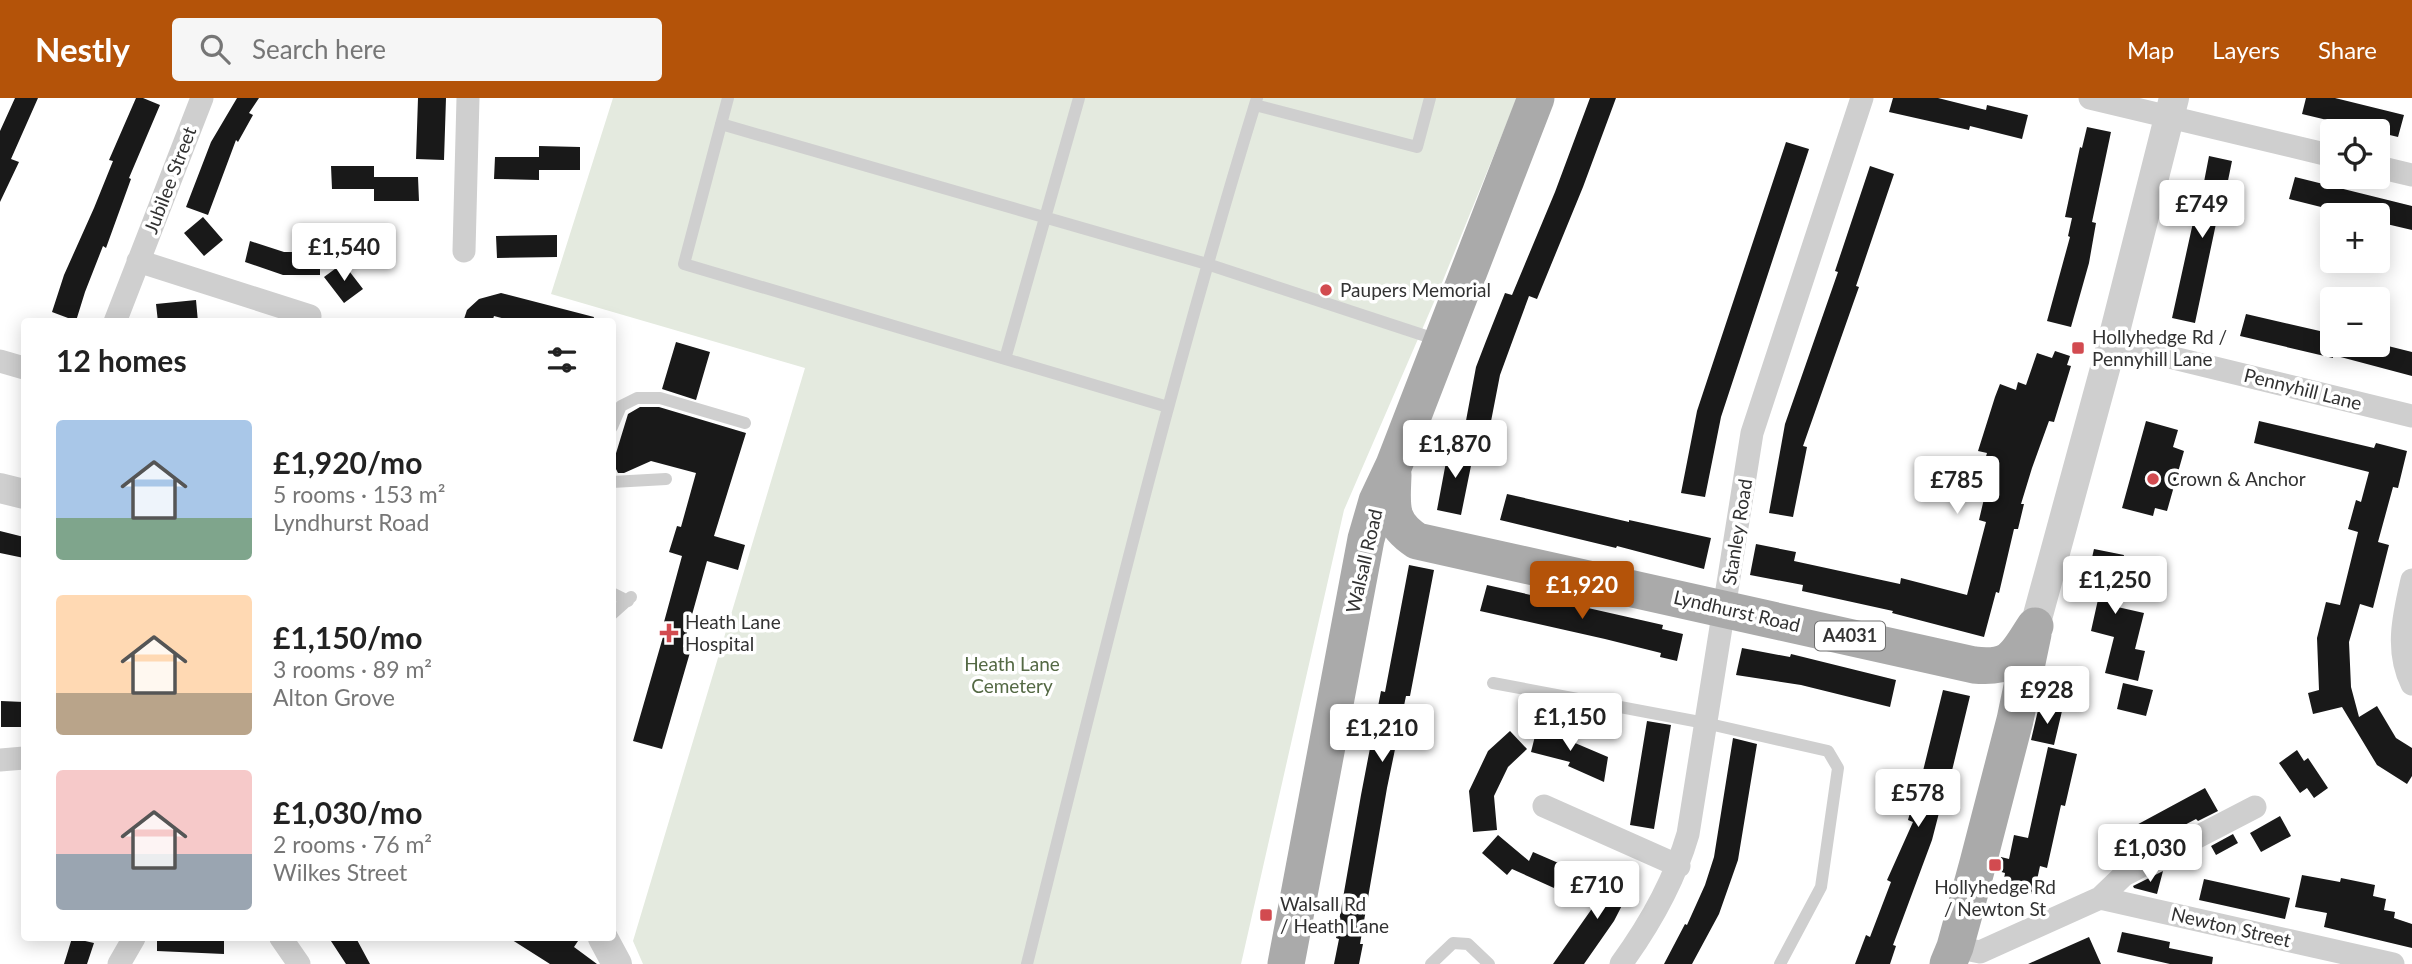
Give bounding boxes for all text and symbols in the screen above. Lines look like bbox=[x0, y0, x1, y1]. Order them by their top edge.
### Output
search box bbox=[172, 18, 662, 81]
text: Nestly bbox=[35, 29, 130, 69]
icon: search bbox=[196, 30, 234, 68]
text: Search here bbox=[252, 33, 386, 65]
text: Map bbox=[2127, 35, 2174, 64]
text: Layers bbox=[2212, 35, 2280, 64]
text: Share bbox=[2318, 35, 2377, 64]
map controls bbox=[2320, 119, 2390, 357]
button: locate bbox=[2320, 119, 2390, 189]
street label: Jubilee Street bbox=[139, 123, 201, 237]
pin: £749 bbox=[2161, 180, 2243, 240]
text: £749 bbox=[2175, 189, 2229, 217]
button: + bbox=[2320, 203, 2390, 273]
pin: £1,540 bbox=[287, 223, 401, 283]
text: £1,540 bbox=[308, 232, 380, 260]
place label: Paupers Memorial bbox=[1340, 278, 1491, 301]
marker: Paupers Memorial bbox=[1318, 282, 1334, 298]
button: − bbox=[2320, 287, 2390, 357]
place label: Hollyhedge Rd / Pennyhill Lane bbox=[2092, 325, 2227, 370]
marker: Hollyhedge Rd / Pennyhill Lane bbox=[2070, 340, 2086, 356]
icon: filters bbox=[543, 341, 581, 379]
text: 12 homes bbox=[56, 342, 187, 378]
street label: Pennyhill Lane bbox=[2242, 363, 2364, 414]
pin: £1,870 bbox=[1398, 420, 1512, 480]
text: £1,870 bbox=[1419, 429, 1491, 457]
text: £1,920/mo bbox=[273, 444, 422, 480]
icon: home bbox=[112, 448, 196, 532]
pin: £785 bbox=[1916, 456, 1998, 516]
text: £785 bbox=[1930, 465, 1984, 493]
place label: Crown & Anchor bbox=[2167, 467, 2306, 490]
marker: Crown & Anchor bbox=[2145, 471, 2161, 487]
street label: Stanley Road bbox=[1717, 477, 1756, 587]
text: 5 rooms · 153 m² bbox=[273, 480, 445, 508]
street label: Walsall Road bbox=[1340, 507, 1387, 615]
text: Lyndhurst Road bbox=[273, 508, 429, 536]
pin: £1,250 bbox=[2058, 556, 2172, 616]
pin: £1,920 bbox=[1525, 561, 1639, 621]
text: £1,250 bbox=[2079, 565, 2151, 593]
text: £1,920 bbox=[1546, 570, 1618, 598]
street label: Lyndhurst Road bbox=[1672, 585, 1803, 636]
place label: Heath Lane Hospital bbox=[685, 610, 781, 655]
text: £1,150/mo bbox=[273, 619, 422, 655]
road number: A4031 bbox=[1815, 622, 1885, 650]
icon: home bbox=[112, 623, 196, 707]
marker: Heath Lane Hospital bbox=[659, 623, 679, 643]
park label: Heath Lane Cemetery bbox=[964, 652, 1060, 697]
text: 3 rooms · 89 m² bbox=[273, 655, 432, 683]
pin: £928 bbox=[2006, 666, 2088, 726]
text: £928 bbox=[2020, 675, 2074, 703]
text: Alton Grove bbox=[273, 683, 395, 711]
pin: £1,150 bbox=[1513, 694, 1627, 753]
text: £1,150 bbox=[1534, 702, 1606, 730]
pin: £1,210 bbox=[1325, 704, 1439, 764]
text: £1,210 bbox=[1346, 713, 1418, 741]
pin: £578 bbox=[1877, 770, 1959, 829]
text: £578 bbox=[1891, 778, 1945, 806]
text: £1,030/mo bbox=[273, 794, 422, 830]
icon: home bbox=[112, 798, 196, 882]
pin: £1,030 bbox=[2093, 824, 2207, 884]
text: 2 rooms · 76 m² bbox=[273, 830, 432, 858]
text: £1,030 bbox=[2114, 833, 2186, 861]
marker: Hollyhedge Rd / Newton St bbox=[1987, 857, 2003, 873]
text: Wilkes Street bbox=[273, 858, 407, 886]
pin: £710 bbox=[1556, 862, 1638, 921]
text: £710 bbox=[1570, 870, 1624, 898]
place label: Hollyhedge Rd / Newton St bbox=[1934, 875, 2056, 920]
place label: Walsall Rd / Heath Lane bbox=[1280, 892, 1389, 937]
street label: Newton Street bbox=[2169, 902, 2293, 951]
marker: Walsall Rd / Heath Lane bbox=[1258, 907, 1274, 923]

